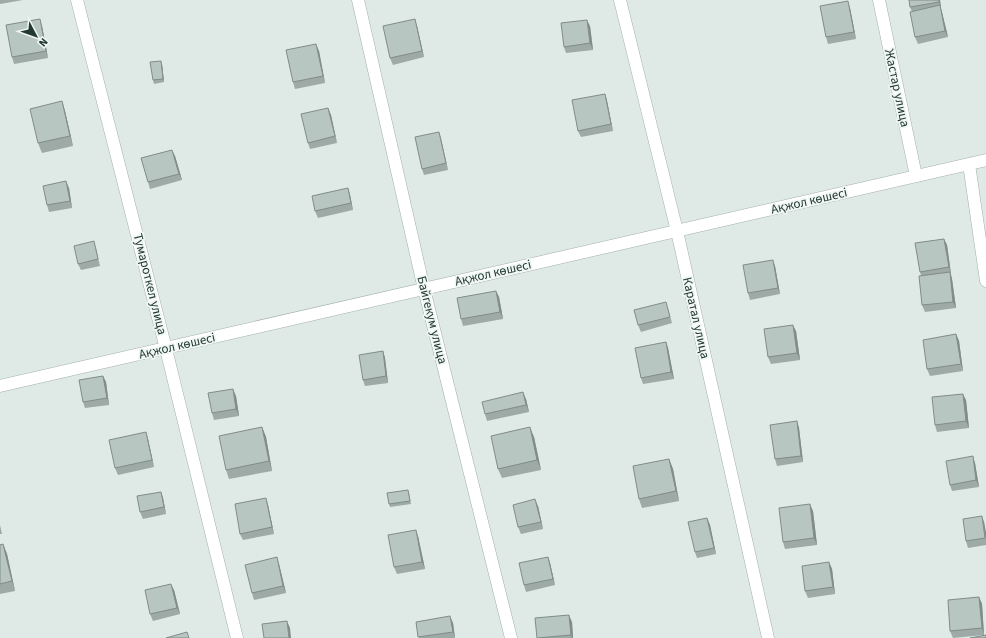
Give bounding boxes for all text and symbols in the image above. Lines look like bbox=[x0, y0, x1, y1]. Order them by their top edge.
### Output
north arrow bbox=[16, 16, 56, 56]
text: N bbox=[35, 35, 51, 50]
street label: Жастар улица bbox=[880, 47, 914, 129]
street label: Ақжол көшесі bbox=[769, 183, 849, 219]
street label: Тумароткел улица bbox=[129, 232, 171, 336]
street label: Ақжол көшесі bbox=[453, 255, 533, 291]
street label: Байгекум улица bbox=[412, 274, 452, 366]
street label: Каратал улица bbox=[678, 275, 714, 361]
street label: Ақжол көшесі bbox=[137, 328, 217, 364]

